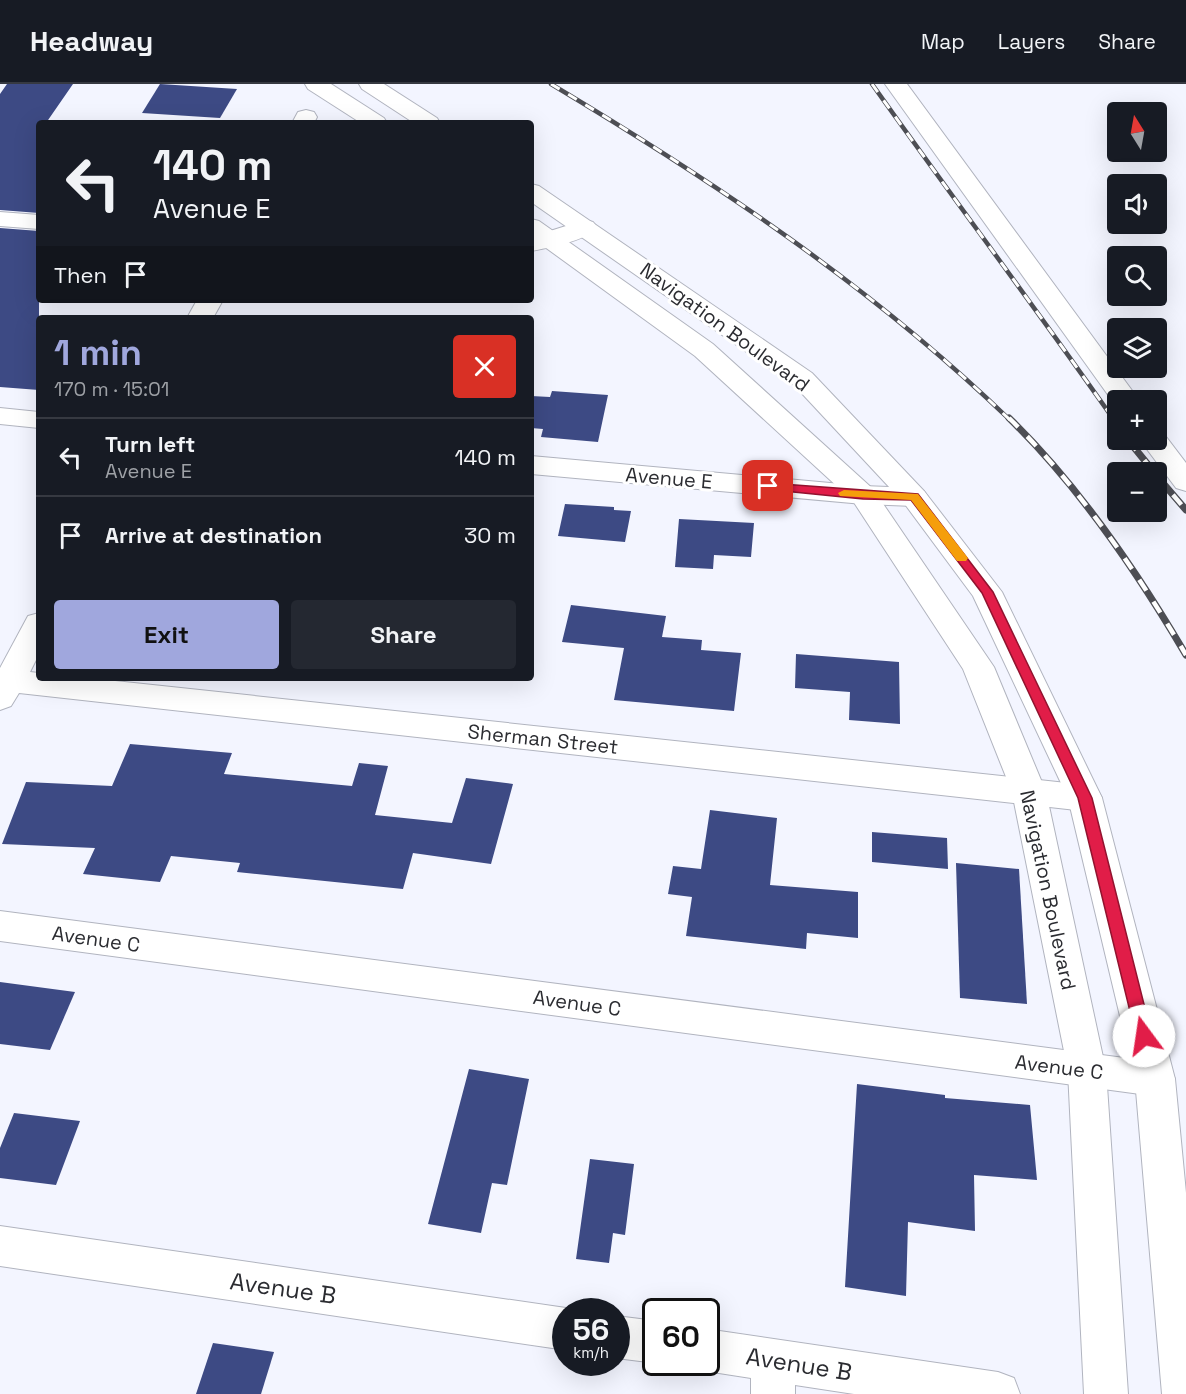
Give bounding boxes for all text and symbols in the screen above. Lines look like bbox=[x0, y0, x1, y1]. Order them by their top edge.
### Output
text: Headway bbox=[30, 23, 153, 59]
text: Map bbox=[921, 28, 965, 55]
text: Layers bbox=[998, 28, 1065, 55]
text: Share bbox=[1098, 28, 1156, 55]
north arrow bbox=[1107, 102, 1167, 162]
map controls bbox=[1107, 102, 1167, 522]
text: 140 m bbox=[153, 139, 272, 192]
icon: left bbox=[54, 144, 132, 222]
button: sound bbox=[1107, 174, 1167, 234]
text: Avenue E bbox=[153, 191, 271, 226]
button: search bbox=[1107, 246, 1167, 306]
street label: Navigation Boulevard bbox=[635, 257, 815, 397]
icon: arrive bbox=[119, 258, 152, 291]
text: Then bbox=[54, 261, 107, 289]
button: layers bbox=[1107, 318, 1167, 378]
text: 1 min bbox=[54, 330, 142, 376]
button: close bbox=[453, 335, 516, 398]
text: 170 m · 15:01 bbox=[54, 376, 169, 402]
button: + bbox=[1107, 390, 1167, 450]
text: Turn left bbox=[105, 430, 195, 458]
icon: left bbox=[54, 441, 87, 474]
text: 140 m bbox=[454, 443, 516, 471]
text: Avenue E bbox=[105, 458, 192, 484]
pin bbox=[742, 460, 793, 511]
street label: Avenue E bbox=[625, 461, 713, 495]
button: − bbox=[1107, 462, 1167, 522]
icon: arrive bbox=[751, 469, 784, 502]
icon: arrive bbox=[54, 519, 87, 552]
text: Arrive at destination bbox=[105, 521, 322, 549]
text: 30 m bbox=[464, 521, 516, 549]
button: Exit bbox=[54, 600, 279, 669]
button: Share bbox=[291, 600, 516, 669]
street label: Sherman Street bbox=[466, 718, 620, 760]
street label: Navigation Boulevard bbox=[1014, 788, 1082, 992]
street label: Avenue C bbox=[50, 920, 142, 958]
street label: Avenue C bbox=[531, 984, 623, 1022]
position arrow bbox=[1112, 1004, 1176, 1068]
street label: Avenue C bbox=[1013, 1049, 1105, 1085]
street label: Avenue B bbox=[228, 1265, 338, 1311]
speed limit sign: 60 bbox=[642, 1298, 720, 1376]
text: 56 bbox=[573, 1310, 609, 1349]
street label: Avenue B bbox=[744, 1340, 854, 1388]
text: km/h bbox=[573, 1343, 609, 1362]

